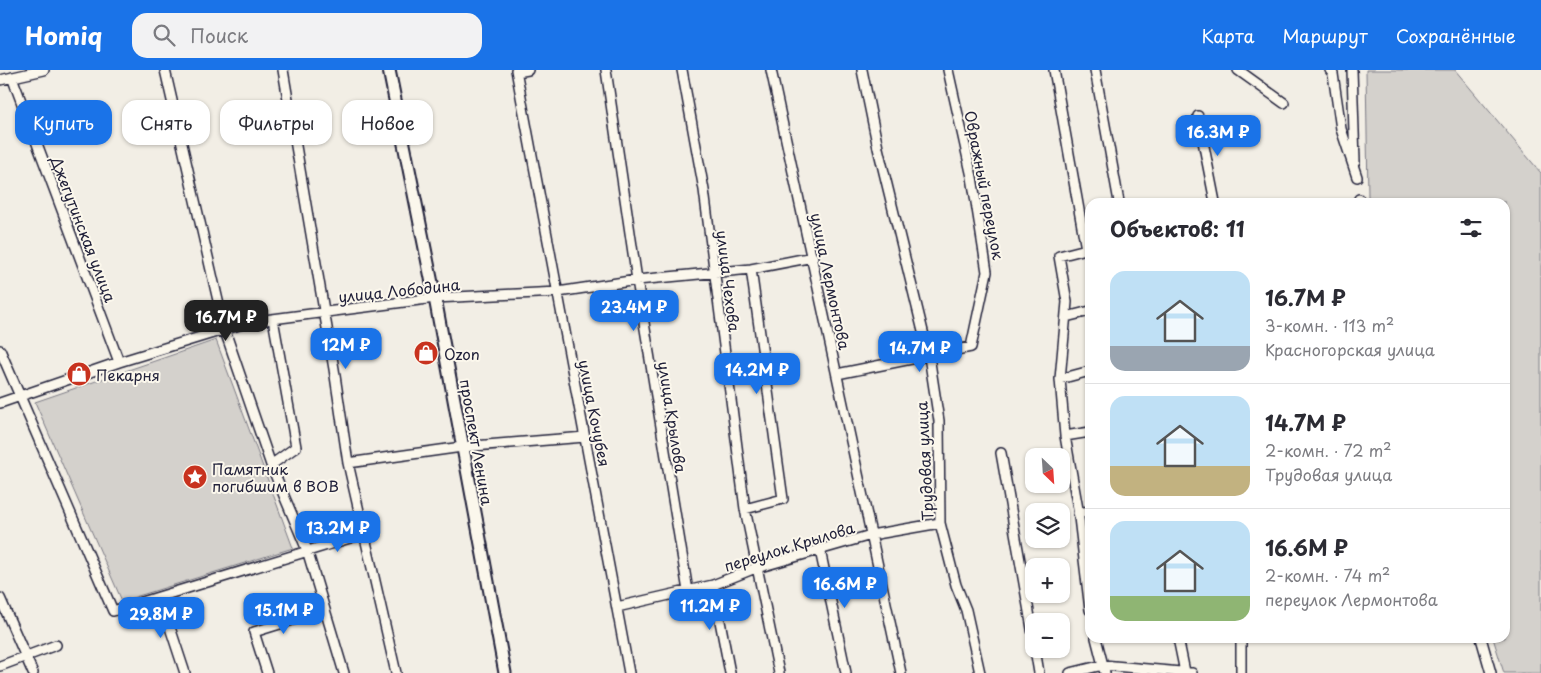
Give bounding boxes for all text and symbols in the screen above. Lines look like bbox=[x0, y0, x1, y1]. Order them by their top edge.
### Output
search box bbox=[132, 13, 482, 58]
text: Homiq bbox=[25, 17, 102, 53]
icon: search bbox=[150, 21, 178, 49]
text: Поиск bbox=[190, 21, 248, 49]
text: Карта bbox=[1202, 22, 1254, 49]
text: Маршрут bbox=[1282, 22, 1368, 49]
text: Сохранённые bbox=[1396, 22, 1516, 49]
chip: Купить bbox=[15, 100, 112, 145]
chip: Снять bbox=[122, 100, 210, 145]
chip: Фильтры bbox=[220, 100, 332, 145]
chip: Новое bbox=[342, 100, 433, 145]
street label: Овражный переулок bbox=[959, 109, 1011, 261]
pin: 16.3M ₽ bbox=[1172, 114, 1264, 157]
text: 16.3M ₽ bbox=[1187, 119, 1249, 143]
street label: Джегутинская улица bbox=[45, 152, 123, 306]
street label: улица Лермонтова bbox=[805, 210, 857, 352]
text: Объектов: 11 bbox=[1110, 212, 1245, 244]
icon: filters bbox=[1457, 214, 1485, 242]
street label: улица Чехова bbox=[711, 229, 747, 334]
street label: улица Лободина bbox=[337, 272, 462, 308]
text: 16.7M ₽ bbox=[1265, 281, 1346, 313]
pin: 23.4M ₽ bbox=[588, 290, 680, 332]
icon: home bbox=[1150, 291, 1210, 351]
text: 23.4M ₽ bbox=[601, 294, 667, 318]
pin: 16.7M ₽ bbox=[180, 300, 272, 342]
text: 16.7M ₽ bbox=[195, 304, 257, 328]
text: 3-комн. · 113 m² bbox=[1265, 313, 1394, 337]
pin: 12M ₽ bbox=[311, 328, 381, 370]
pin: 14.7M ₽ bbox=[874, 330, 966, 373]
text: 12M ₽ bbox=[322, 332, 370, 356]
text: 14.7M ₽ bbox=[889, 335, 951, 359]
text: Красногорская улица bbox=[1265, 337, 1435, 361]
shop icon: Ozon bbox=[413, 340, 439, 366]
place label: Ozon bbox=[444, 342, 480, 365]
pin: 14.2M ₽ bbox=[711, 352, 803, 395]
text: 14.2M ₽ bbox=[725, 357, 789, 381]
street label: улица Кочубея bbox=[573, 358, 617, 468]
street label: улица Крылова bbox=[653, 360, 693, 475]
shop icon: Пекарня bbox=[66, 361, 92, 387]
place label: Пекарня bbox=[96, 363, 160, 386]
street label: проспект Ленина bbox=[455, 377, 500, 507]
street label: Трудовая улица bbox=[909, 400, 939, 521]
text: 14.7M ₽ bbox=[1265, 406, 1346, 438]
icon: home bbox=[1150, 416, 1210, 476]
text: 2-комн. · 72 m² bbox=[1265, 438, 1392, 462]
north arrow bbox=[1025, 448, 1070, 492]
map controls bbox=[1025, 448, 1070, 658]
place label: Памятник погибшим в ВОВ bbox=[212, 457, 339, 497]
text: Трудовая улица bbox=[1265, 462, 1392, 486]
place icon: Памятник погибшим в ВОВ bbox=[182, 464, 208, 490]
button: layers bbox=[1025, 503, 1070, 548]
pin: 13.2M ₽ bbox=[292, 510, 384, 553]
text: 13.2M ₽ bbox=[306, 515, 370, 539]
street label: переулок Крылова bbox=[721, 515, 858, 577]
text: 16.6M ₽ bbox=[1265, 531, 1348, 563]
icon: home bbox=[1150, 541, 1210, 601]
button: + bbox=[1025, 558, 1070, 603]
text: 2-комн. · 74 m² bbox=[1265, 563, 1390, 587]
pin: 16.6M ₽ bbox=[799, 566, 891, 609]
text: 16.6M ₽ bbox=[813, 571, 877, 595]
text: переулок Лермонтова bbox=[1265, 587, 1438, 611]
pin: 11.2M ₽ bbox=[664, 588, 756, 631]
pin: 15.1M ₽ bbox=[238, 592, 330, 635]
text: 11.2M ₽ bbox=[680, 593, 740, 617]
pin: 29.8M ₽ bbox=[115, 596, 207, 639]
text: 15.1M ₽ bbox=[255, 597, 314, 621]
text: 29.8M ₽ bbox=[129, 601, 193, 625]
button: − bbox=[1025, 613, 1070, 658]

